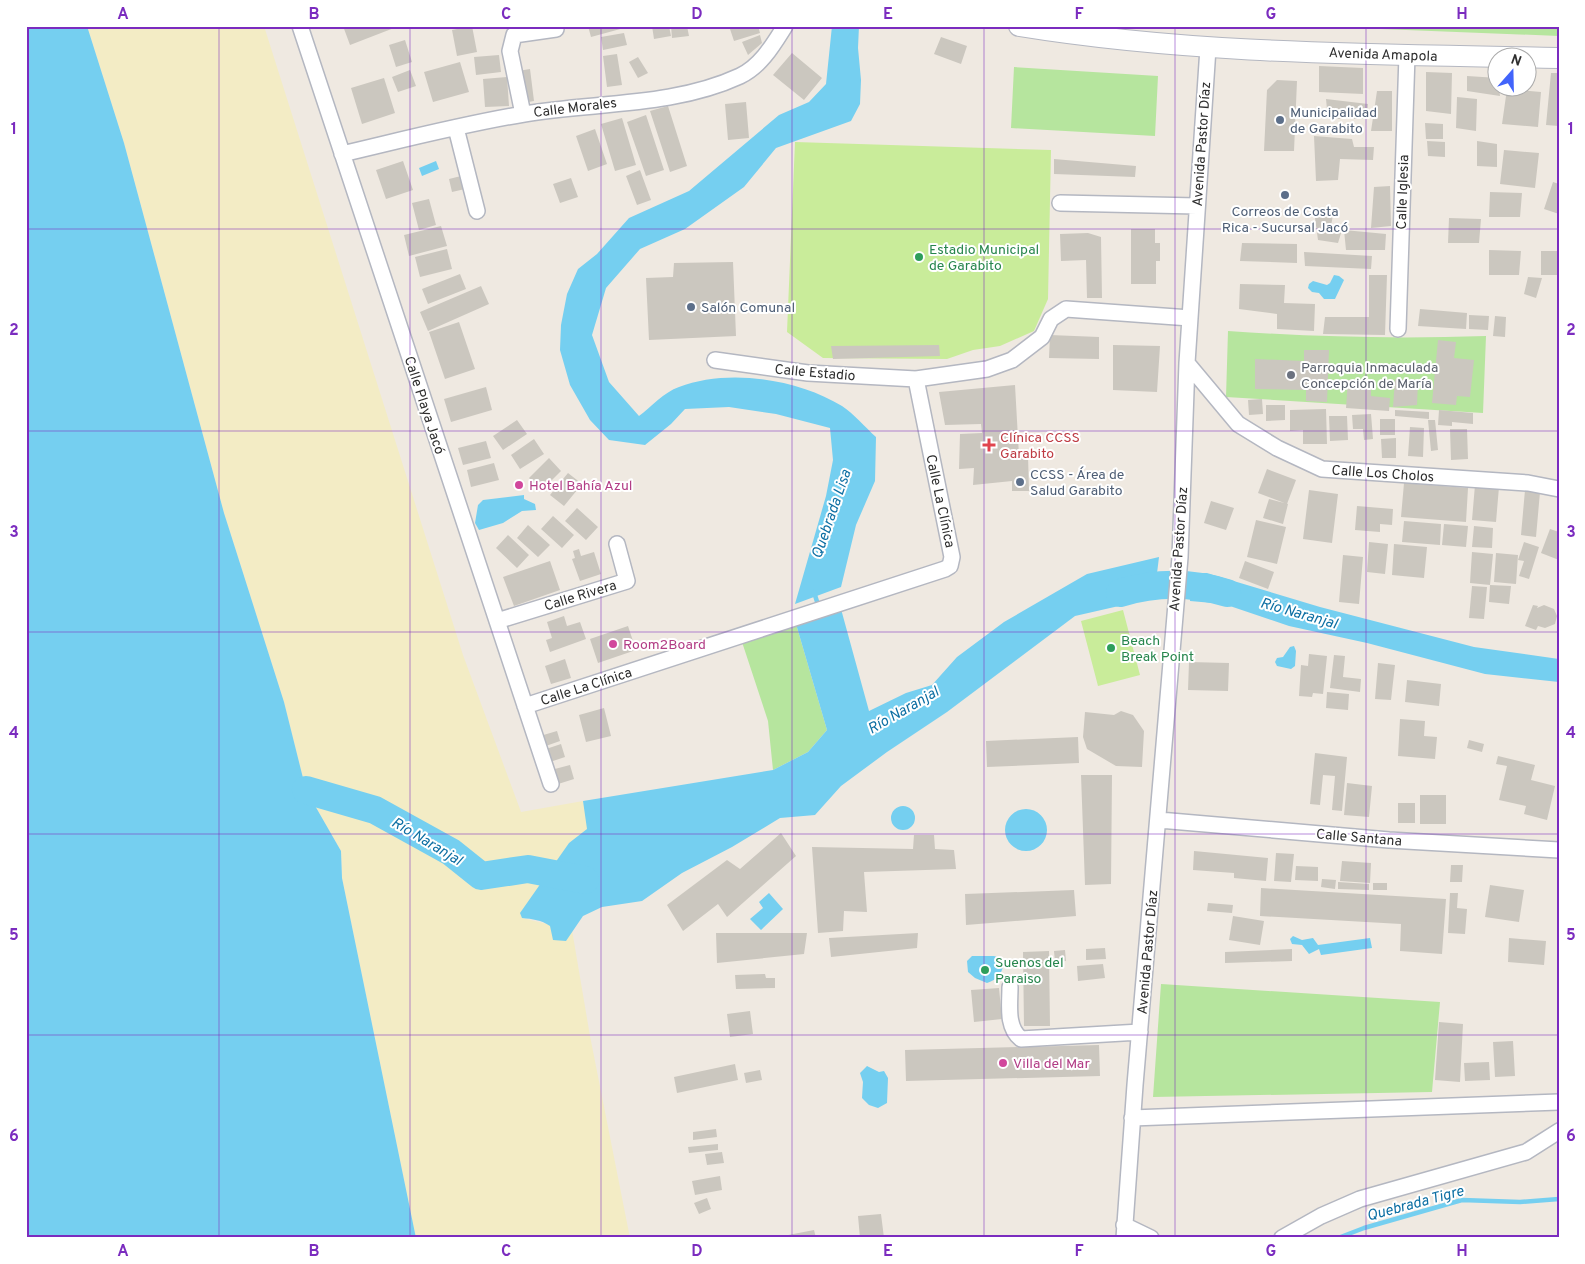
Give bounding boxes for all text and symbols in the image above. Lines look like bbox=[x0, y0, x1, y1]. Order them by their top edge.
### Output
text: A bbox=[117, 5, 129, 25]
text: B bbox=[308, 5, 320, 25]
text: C bbox=[501, 5, 511, 25]
text: D bbox=[691, 5, 703, 25]
text: E bbox=[883, 5, 893, 25]
text: F bbox=[1074, 5, 1084, 25]
text: G bbox=[1266, 5, 1276, 25]
text: H bbox=[1456, 5, 1468, 25]
street label: Avenida Amapola bbox=[1328, 45, 1438, 66]
north arrow bbox=[1488, 48, 1538, 98]
text: N bbox=[1508, 51, 1524, 71]
street label: Avenida Pastor Díaz bbox=[1190, 81, 1215, 207]
street label: Calle Morales bbox=[533, 95, 618, 122]
place label: Municipalidad de Garabito bbox=[1290, 105, 1377, 138]
marker: Municipalidad de Garabito bbox=[1274, 114, 1286, 126]
text: 1 bbox=[11, 120, 17, 140]
text: 1 bbox=[1568, 120, 1574, 140]
street label: Calle Iglesia bbox=[1394, 154, 1413, 230]
marker: Correos de Costa Rica - Sucursal Jacó bbox=[1279, 189, 1291, 201]
place label: Correos de Costa Rica - Sucursal Jacó bbox=[1222, 204, 1348, 237]
place label: Estadio Municipal de Garabito bbox=[929, 242, 1039, 275]
marker: Estadio Municipal de Garabito bbox=[913, 251, 925, 263]
place label: Salón Comunal bbox=[701, 300, 795, 317]
marker: Salón Comunal bbox=[685, 301, 697, 313]
text: 2 bbox=[9, 321, 19, 341]
text: 2 bbox=[1566, 321, 1576, 341]
street label: Calle Playa Jacó bbox=[400, 354, 448, 457]
place label: Parroquia Inmaculada Concepción de María bbox=[1301, 360, 1438, 393]
street label: Calle Estadio bbox=[774, 361, 856, 386]
marker: Parroquia Inmaculada Concepción de María bbox=[1285, 369, 1297, 381]
place label: Clínica CCSS Garabito bbox=[1000, 430, 1080, 463]
marker: Clínica CCSS Garabito bbox=[982, 438, 996, 452]
street label: Calle La Clínica bbox=[921, 453, 958, 550]
street label: Calle Los Cholos bbox=[1331, 462, 1435, 487]
place label: CCSS - Área de Salud Garabito bbox=[1030, 466, 1124, 500]
water label: Quebrada Lisa bbox=[808, 467, 857, 562]
marker: CCSS - Área de Salud Garabito bbox=[1014, 476, 1026, 488]
place label: Hotel Bahía Azul bbox=[529, 478, 632, 495]
marker: Hotel Bahía Azul bbox=[513, 479, 525, 491]
street label: Avenida Pastor Díaz bbox=[1167, 486, 1192, 612]
text: 3 bbox=[9, 523, 19, 543]
text: 3 bbox=[1566, 523, 1576, 543]
street label: Calle Rivera bbox=[542, 577, 619, 615]
water label: Río Naranjal bbox=[1258, 594, 1340, 635]
place label: Beach Break Point bbox=[1121, 633, 1194, 666]
place label: Room2Board bbox=[623, 637, 706, 654]
marker: Room2Board bbox=[607, 638, 619, 650]
marker: Beach Break Point bbox=[1105, 642, 1117, 654]
street label: Calle La Clínica bbox=[539, 665, 634, 710]
water label: Río Naranjal bbox=[865, 683, 944, 739]
text: 4 bbox=[9, 724, 19, 744]
text: 4 bbox=[1566, 724, 1576, 744]
water label: Río Naranjal bbox=[387, 814, 466, 871]
street label: Calle Santana bbox=[1315, 826, 1403, 851]
street label: Avenida Pastor Díaz bbox=[1135, 889, 1162, 1015]
text: 5 bbox=[9, 926, 19, 946]
text: 5 bbox=[1566, 926, 1576, 946]
place label: Suenos del Paraiso bbox=[995, 955, 1064, 988]
marker: Suenos del Paraiso bbox=[979, 964, 991, 976]
place label: Villa del Mar bbox=[1013, 1056, 1090, 1073]
marker: Villa del Mar bbox=[997, 1057, 1009, 1069]
text: 6 bbox=[9, 1127, 19, 1147]
text: 6 bbox=[1566, 1127, 1576, 1147]
water label: Quebrada Tigre bbox=[1365, 1182, 1466, 1227]
text: A bbox=[117, 1242, 129, 1262]
text: B bbox=[308, 1242, 320, 1262]
text: C bbox=[501, 1242, 511, 1262]
text: D bbox=[691, 1242, 703, 1262]
text: E bbox=[883, 1242, 893, 1262]
text: F bbox=[1074, 1242, 1084, 1262]
text: G bbox=[1266, 1242, 1276, 1262]
text: H bbox=[1456, 1242, 1468, 1262]

